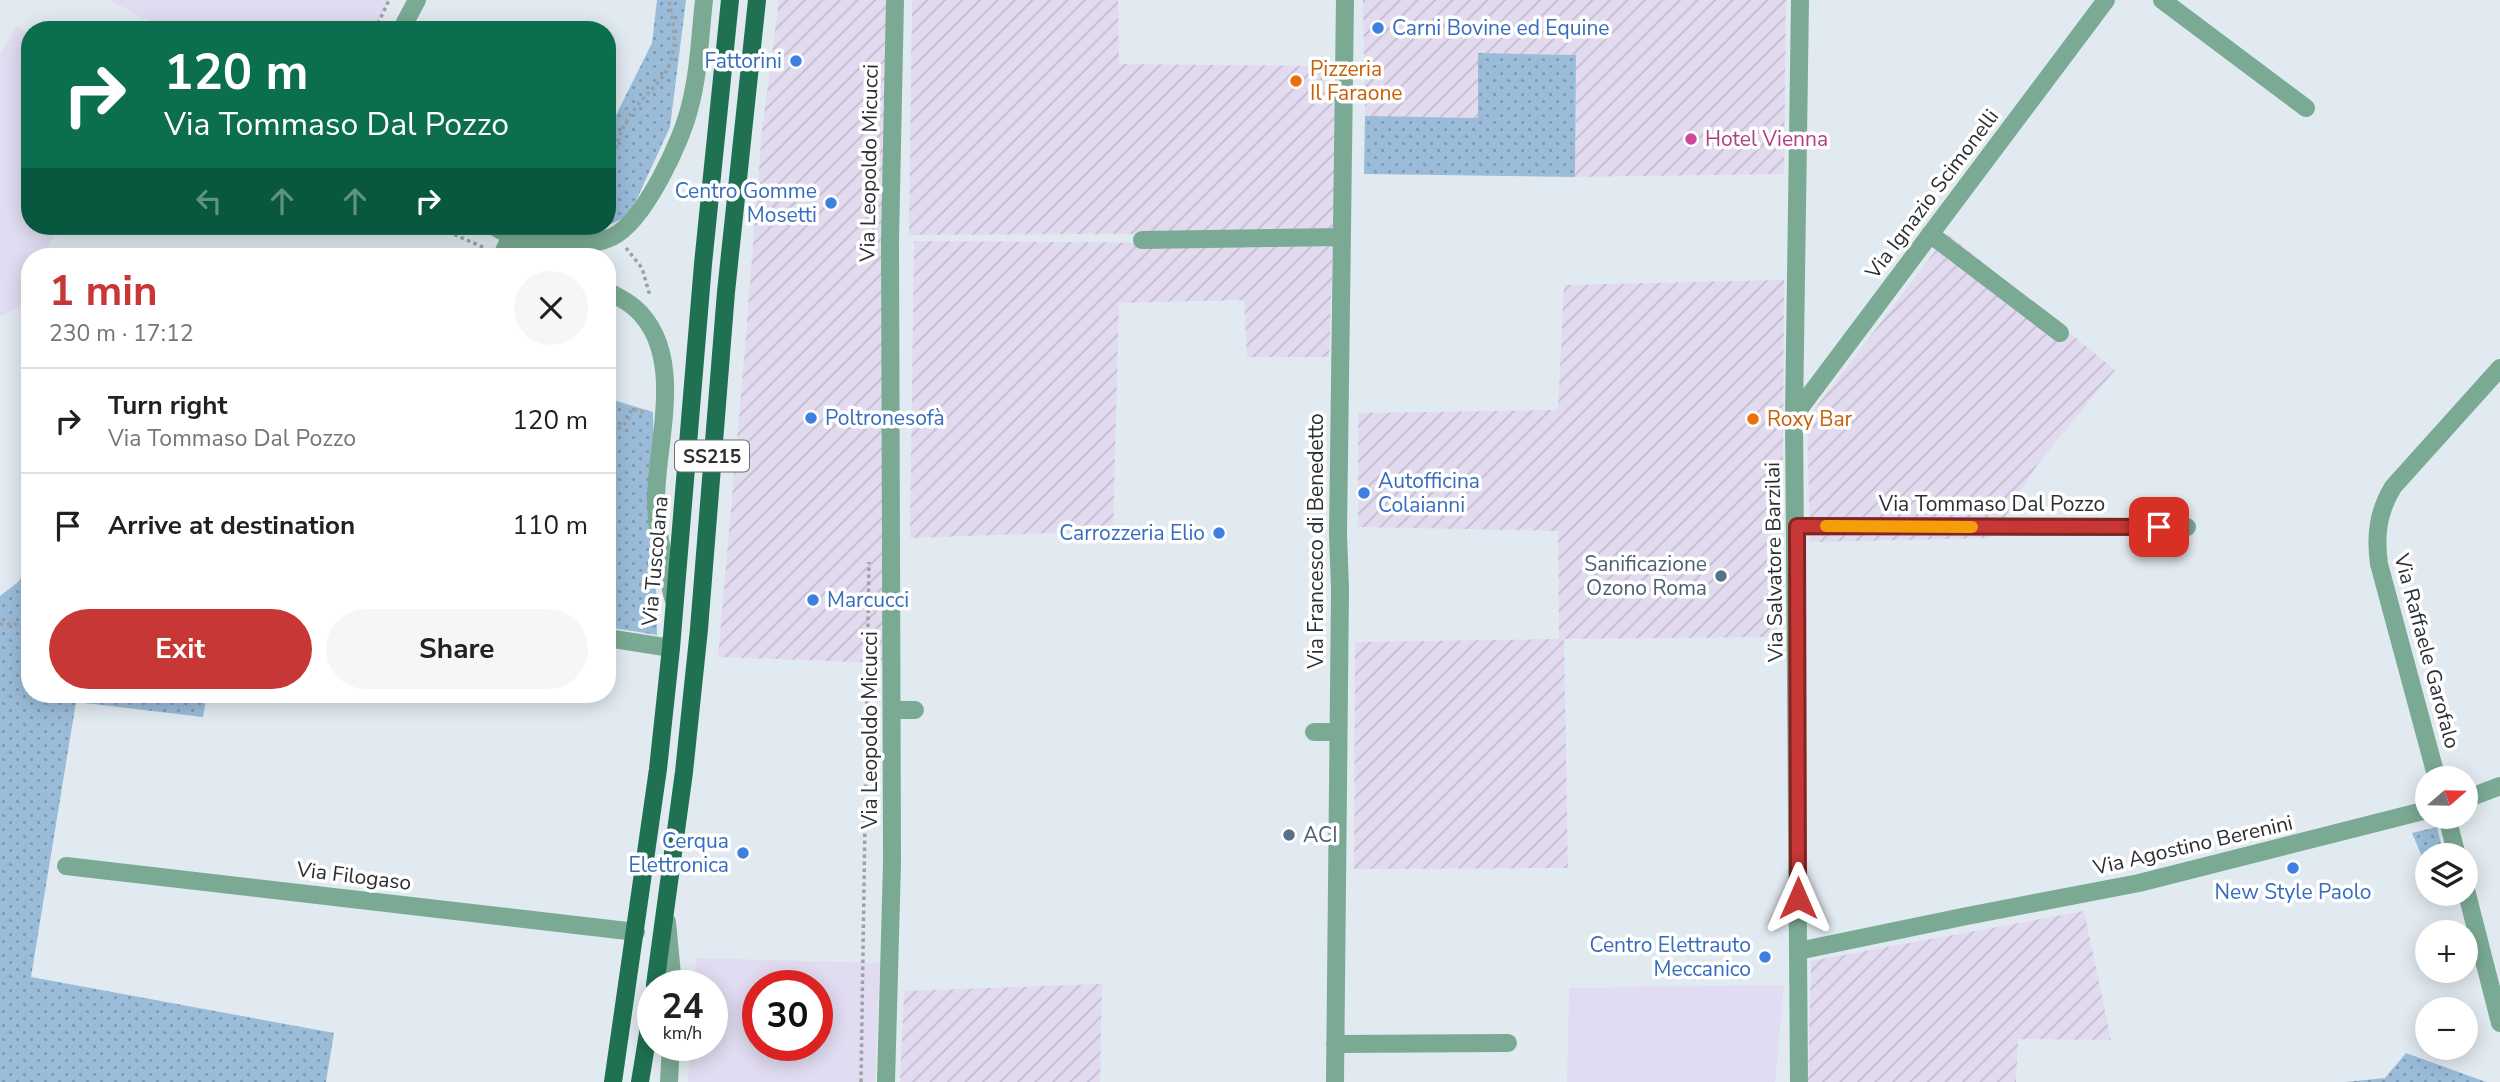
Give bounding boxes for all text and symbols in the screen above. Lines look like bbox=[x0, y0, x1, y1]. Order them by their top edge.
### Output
place label: Carni Bovine ed Equine bbox=[1392, 14, 1610, 42]
marker: Carni Bovine ed Equine bbox=[1370, 20, 1386, 36]
text: 120 m bbox=[164, 39, 308, 106]
place label: Fattorini bbox=[705, 47, 782, 75]
icon: right bbox=[49, 49, 140, 140]
marker: Fattorini bbox=[788, 53, 804, 69]
place label: Pizzeria Il Faraone bbox=[1310, 55, 1403, 107]
street label: Via Leopoldo Micucci bbox=[853, 64, 885, 263]
marker: Pizzeria Il Faraone bbox=[1288, 73, 1304, 89]
text: Via Tommaso Dal Pozzo bbox=[164, 103, 509, 146]
street label: Via Ignazio Scimonelli bbox=[1858, 103, 2005, 285]
place label: Hotel Vienna bbox=[1705, 125, 1828, 153]
marker: Hotel Vienna bbox=[1683, 131, 1699, 147]
place label: Centro Gomme Mosetti bbox=[675, 177, 817, 229]
icon: left bbox=[190, 182, 228, 220]
icon: ahead bbox=[263, 182, 301, 220]
icon: ahead bbox=[336, 182, 374, 220]
icon: right bbox=[409, 182, 447, 220]
marker: Centro Gomme Mosetti bbox=[823, 195, 839, 211]
text: 1 min bbox=[49, 263, 158, 320]
button: close bbox=[514, 271, 588, 345]
text: 230 m · 17:12 bbox=[49, 318, 194, 349]
text: Turn right bbox=[108, 388, 227, 423]
icon: right bbox=[49, 402, 87, 440]
text: 120 m bbox=[512, 403, 588, 438]
place label: Poltronesofà bbox=[825, 404, 945, 432]
place label: Roxy Bar bbox=[1767, 405, 1853, 433]
marker: Poltronesofà bbox=[803, 410, 819, 426]
marker: Roxy Bar bbox=[1745, 411, 1761, 427]
street label: Via Francesco di Benedetto bbox=[1302, 413, 1330, 670]
text: Via Tommaso Dal Pozzo bbox=[108, 423, 356, 454]
road number: SS215 bbox=[675, 440, 749, 471]
street label: Via Salvatore Barzilai bbox=[1758, 462, 1790, 663]
place label: Autofficina Colaianni bbox=[1378, 467, 1480, 519]
marker: Autofficina Colaianni bbox=[1356, 485, 1372, 501]
street label: Via Tommaso Dal Pozzo bbox=[1878, 490, 2105, 518]
street label: Via Tuscolana bbox=[635, 495, 675, 628]
pin bbox=[2129, 497, 2189, 557]
icon: arrive bbox=[49, 507, 87, 545]
text: Arrive at destination bbox=[108, 508, 355, 543]
text: 110 m bbox=[512, 508, 588, 543]
icon: arrive bbox=[2140, 508, 2178, 546]
place label: Carrozzeria Elio bbox=[1059, 519, 1205, 547]
marker: Carrozzeria Elio bbox=[1211, 525, 1227, 541]
street label: Via Raffaele Garofalo bbox=[2387, 549, 2466, 752]
place label: Sanificazione Ozono Roma bbox=[1584, 550, 1707, 602]
marker: Sanificazione Ozono Roma bbox=[1713, 568, 1729, 584]
place label: Marcucci bbox=[827, 586, 909, 614]
marker: Marcucci bbox=[805, 592, 821, 608]
button: Exit bbox=[49, 609, 312, 689]
button: Share bbox=[326, 609, 588, 689]
street label: Via Leopoldo Micucci bbox=[856, 631, 884, 830]
north arrow bbox=[2415, 766, 2478, 830]
map controls bbox=[2415, 766, 2478, 1060]
street label: Via Agostino Berenini bbox=[2090, 808, 2295, 882]
place label: ACI bbox=[1303, 821, 1338, 849]
place label: Cerqua Elettronica bbox=[628, 827, 729, 879]
marker: ACI bbox=[1281, 827, 1297, 843]
button: layers bbox=[2415, 843, 2478, 906]
marker: Cerqua Elettronica bbox=[735, 845, 751, 861]
street label: Via Filogaso bbox=[294, 855, 413, 897]
marker: New Style Paolo bbox=[2285, 860, 2301, 876]
position arrow bbox=[1761, 861, 1835, 935]
place label: New Style Paolo bbox=[2215, 878, 2371, 906]
button: + bbox=[2415, 920, 2478, 983]
place label: Centro Elettrauto Meccanico bbox=[1590, 931, 1751, 983]
marker: Centro Elettrauto Meccanico bbox=[1757, 949, 1773, 965]
speed limit sign: 30 bbox=[742, 970, 833, 1061]
text: 24 bbox=[661, 983, 704, 1030]
button: − bbox=[2415, 997, 2478, 1060]
text: km/h bbox=[663, 1021, 702, 1045]

